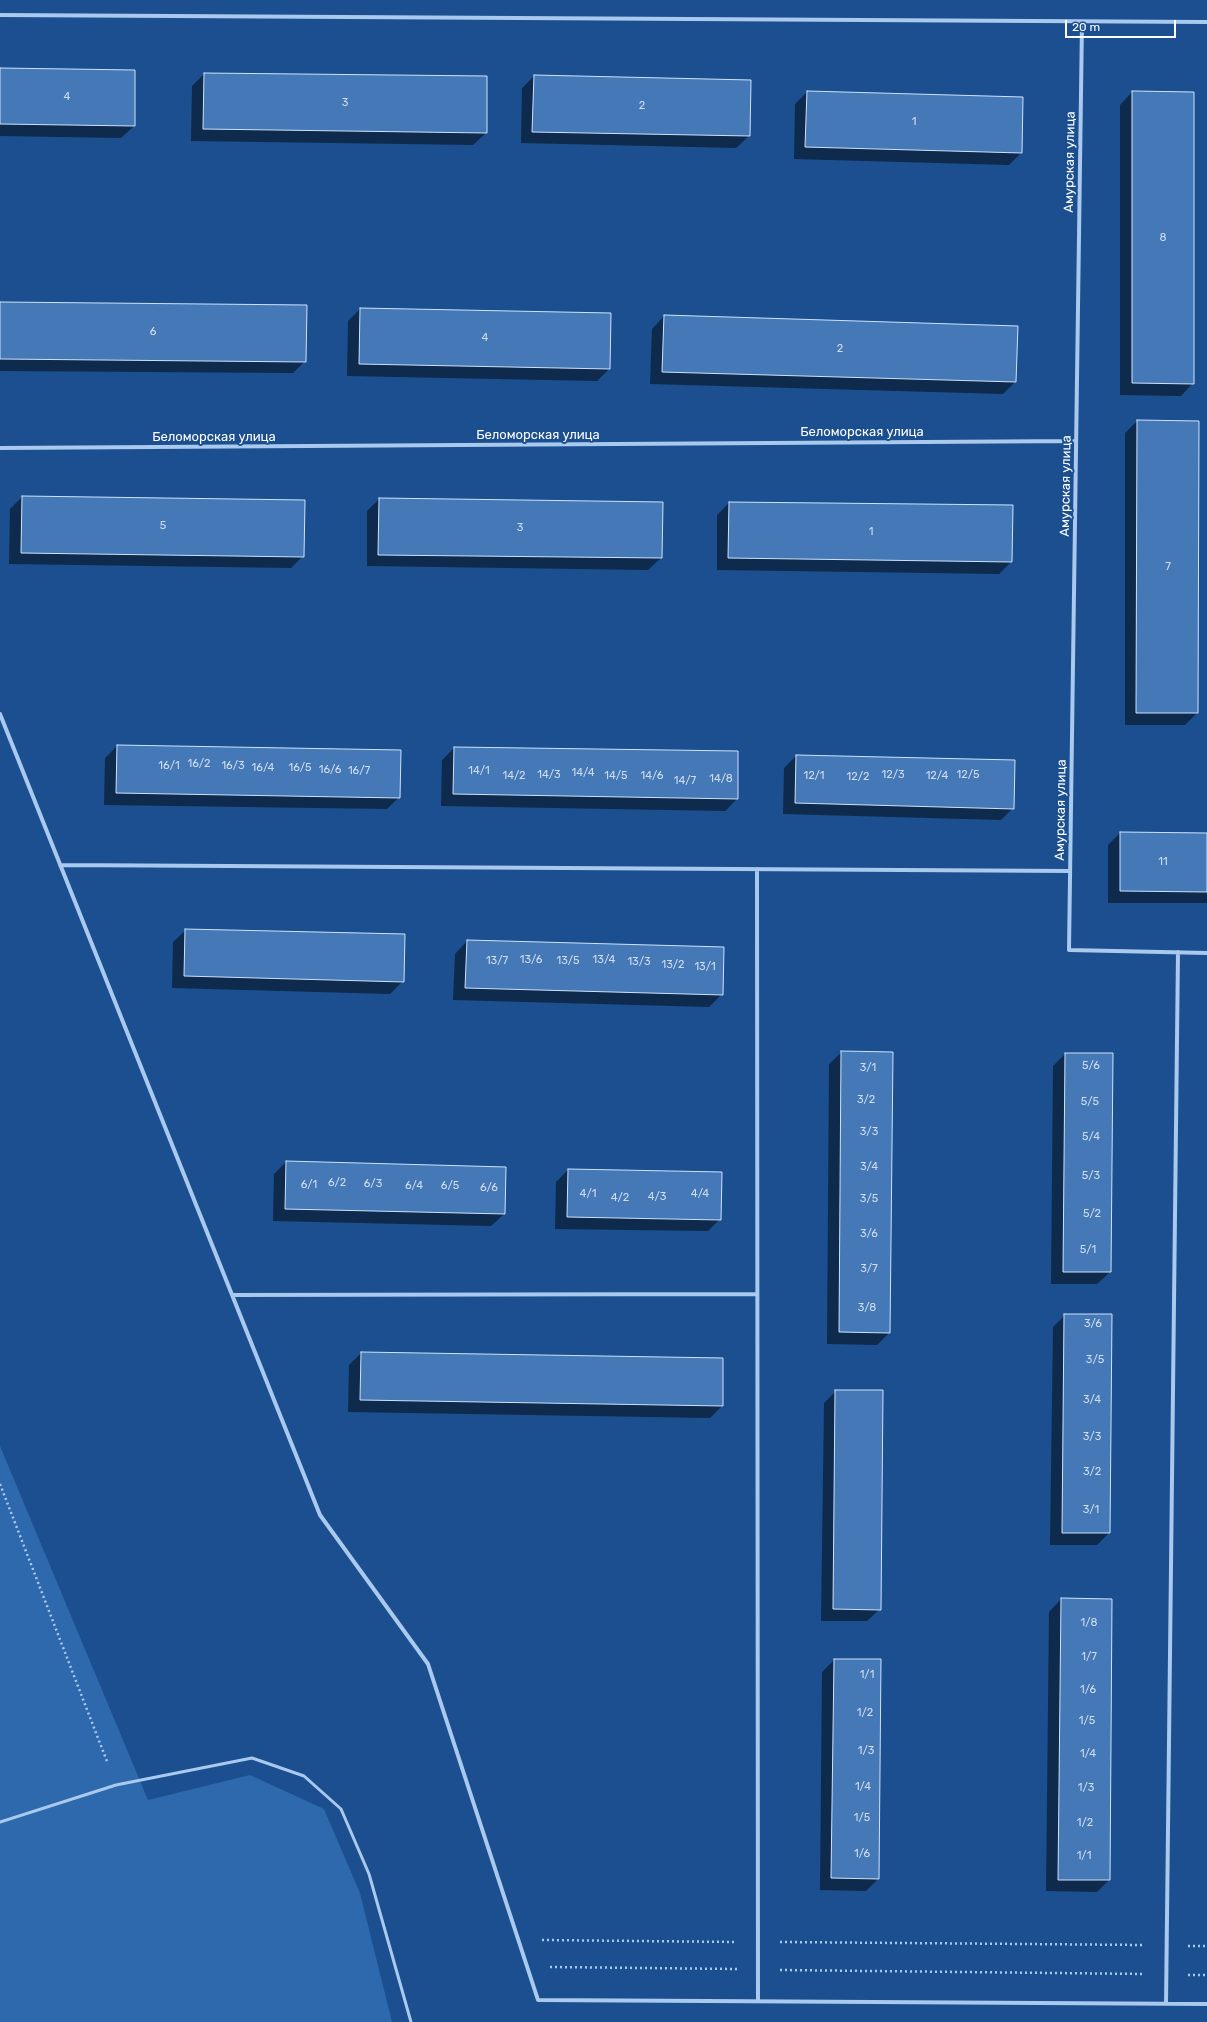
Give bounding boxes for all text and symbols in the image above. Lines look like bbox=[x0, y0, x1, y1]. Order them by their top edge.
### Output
scale bar bbox=[1067, 12, 1178, 38]
text: 20 m bbox=[1072, 20, 1100, 34]
house number: 4 bbox=[64, 90, 70, 104]
house number: 3 bbox=[342, 96, 348, 110]
house number: 2 bbox=[639, 99, 645, 113]
street label: Амурская улица bbox=[1061, 111, 1079, 213]
house number: 1 bbox=[912, 115, 916, 129]
house number: 8 bbox=[1160, 231, 1166, 245]
house number: 6 bbox=[150, 325, 156, 339]
house number: 4 bbox=[482, 331, 488, 345]
house number: 2 bbox=[837, 342, 843, 356]
street label: Беломорская улица bbox=[800, 424, 924, 440]
street label: Беломорская улица bbox=[476, 427, 600, 443]
street label: Беломорская улица bbox=[152, 429, 276, 445]
street label: Амурская улица bbox=[1057, 435, 1075, 537]
house number: 5 bbox=[160, 519, 166, 533]
house number: 3 bbox=[517, 521, 523, 535]
house number: 1 bbox=[869, 525, 873, 539]
house number: 7 bbox=[1165, 560, 1171, 574]
house number: 16/2 bbox=[188, 757, 210, 771]
house number: 16/1 bbox=[158, 759, 180, 773]
house number: 16/3 bbox=[221, 759, 245, 773]
street label: Амурская улица bbox=[1052, 759, 1070, 861]
house number: 16/4 bbox=[252, 761, 274, 775]
house number: 16/5 bbox=[288, 761, 312, 775]
house number: 16/6 bbox=[319, 763, 341, 777]
house number: 16/7 bbox=[348, 764, 370, 778]
house number: 14/1 bbox=[468, 764, 490, 778]
house number: 14/4 bbox=[571, 766, 595, 780]
house number: 14/3 bbox=[537, 768, 561, 782]
house number: 12/3 bbox=[881, 768, 905, 782]
house number: 12/5 bbox=[957, 768, 979, 782]
house number: 14/2 bbox=[502, 769, 526, 783]
house number: 14/5 bbox=[604, 769, 628, 783]
house number: 14/6 bbox=[641, 769, 663, 783]
house number: 12/1 bbox=[803, 769, 825, 783]
house number: 12/4 bbox=[926, 769, 948, 783]
house number: 12/2 bbox=[847, 770, 869, 784]
house number: 14/8 bbox=[709, 772, 733, 786]
house number: 14/7 bbox=[674, 774, 696, 788]
house number: 11 bbox=[1158, 855, 1168, 869]
house number: 13/6 bbox=[520, 953, 542, 967]
house number: 13/4 bbox=[593, 953, 615, 967]
house number: 13/7 bbox=[486, 954, 508, 968]
house number: 13/5 bbox=[556, 954, 580, 968]
house number: 13/3 bbox=[627, 955, 651, 969]
house number: 13/2 bbox=[662, 958, 684, 972]
house number: 13/1 bbox=[694, 960, 716, 974]
house number: 5/6 bbox=[1082, 1059, 1100, 1073]
house number: 3/1 bbox=[860, 1061, 876, 1075]
house number: 3/2 bbox=[857, 1093, 875, 1107]
house number: 5/5 bbox=[1081, 1095, 1099, 1109]
house number: 3/3 bbox=[860, 1125, 878, 1139]
house number: 5/4 bbox=[1082, 1130, 1100, 1144]
house number: 3/4 bbox=[860, 1160, 878, 1174]
house number: 5/3 bbox=[1082, 1169, 1100, 1183]
house number: 6/2 bbox=[328, 1176, 346, 1190]
house number: 6/3 bbox=[364, 1177, 382, 1191]
house number: 6/1 bbox=[301, 1178, 317, 1192]
house number: 6/4 bbox=[405, 1179, 423, 1193]
house number: 6/5 bbox=[441, 1179, 459, 1193]
house number: 6/6 bbox=[480, 1181, 498, 1195]
house number: 4/1 bbox=[580, 1187, 596, 1201]
house number: 4/4 bbox=[691, 1187, 709, 1201]
house number: 4/3 bbox=[648, 1190, 666, 1204]
house number: 4/2 bbox=[611, 1191, 629, 1205]
house number: 3/5 bbox=[860, 1192, 878, 1206]
house number: 5/2 bbox=[1083, 1207, 1101, 1221]
house number: 3/6 bbox=[860, 1227, 878, 1241]
house number: 5/1 bbox=[1080, 1243, 1096, 1257]
house number: 3/7 bbox=[860, 1262, 878, 1276]
house number: 3/8 bbox=[858, 1301, 876, 1315]
house number: 3/6 bbox=[1084, 1317, 1102, 1331]
house number: 3/5 bbox=[1086, 1353, 1104, 1367]
house number: 3/4 bbox=[1083, 1393, 1101, 1407]
house number: 3/3 bbox=[1083, 1430, 1101, 1444]
house number: 3/2 bbox=[1083, 1465, 1101, 1479]
house number: 3/1 bbox=[1083, 1503, 1099, 1517]
house number: 1/8 bbox=[1081, 1616, 1097, 1630]
house number: 1/7 bbox=[1081, 1650, 1097, 1664]
house number: 1/1 bbox=[860, 1668, 874, 1682]
house number: 1/6 bbox=[1080, 1683, 1096, 1697]
house number: 1/2 bbox=[857, 1706, 873, 1720]
house number: 1/5 bbox=[1079, 1714, 1095, 1728]
house number: 1/3 bbox=[858, 1744, 874, 1758]
house number: 1/4 bbox=[1080, 1747, 1096, 1761]
house number: 1/4 bbox=[855, 1780, 871, 1794]
house number: 1/3 bbox=[1078, 1781, 1094, 1795]
house number: 1/5 bbox=[854, 1811, 870, 1825]
house number: 1/2 bbox=[1077, 1816, 1093, 1830]
house number: 1/6 bbox=[854, 1847, 870, 1861]
house number: 1/1 bbox=[1077, 1849, 1091, 1863]

